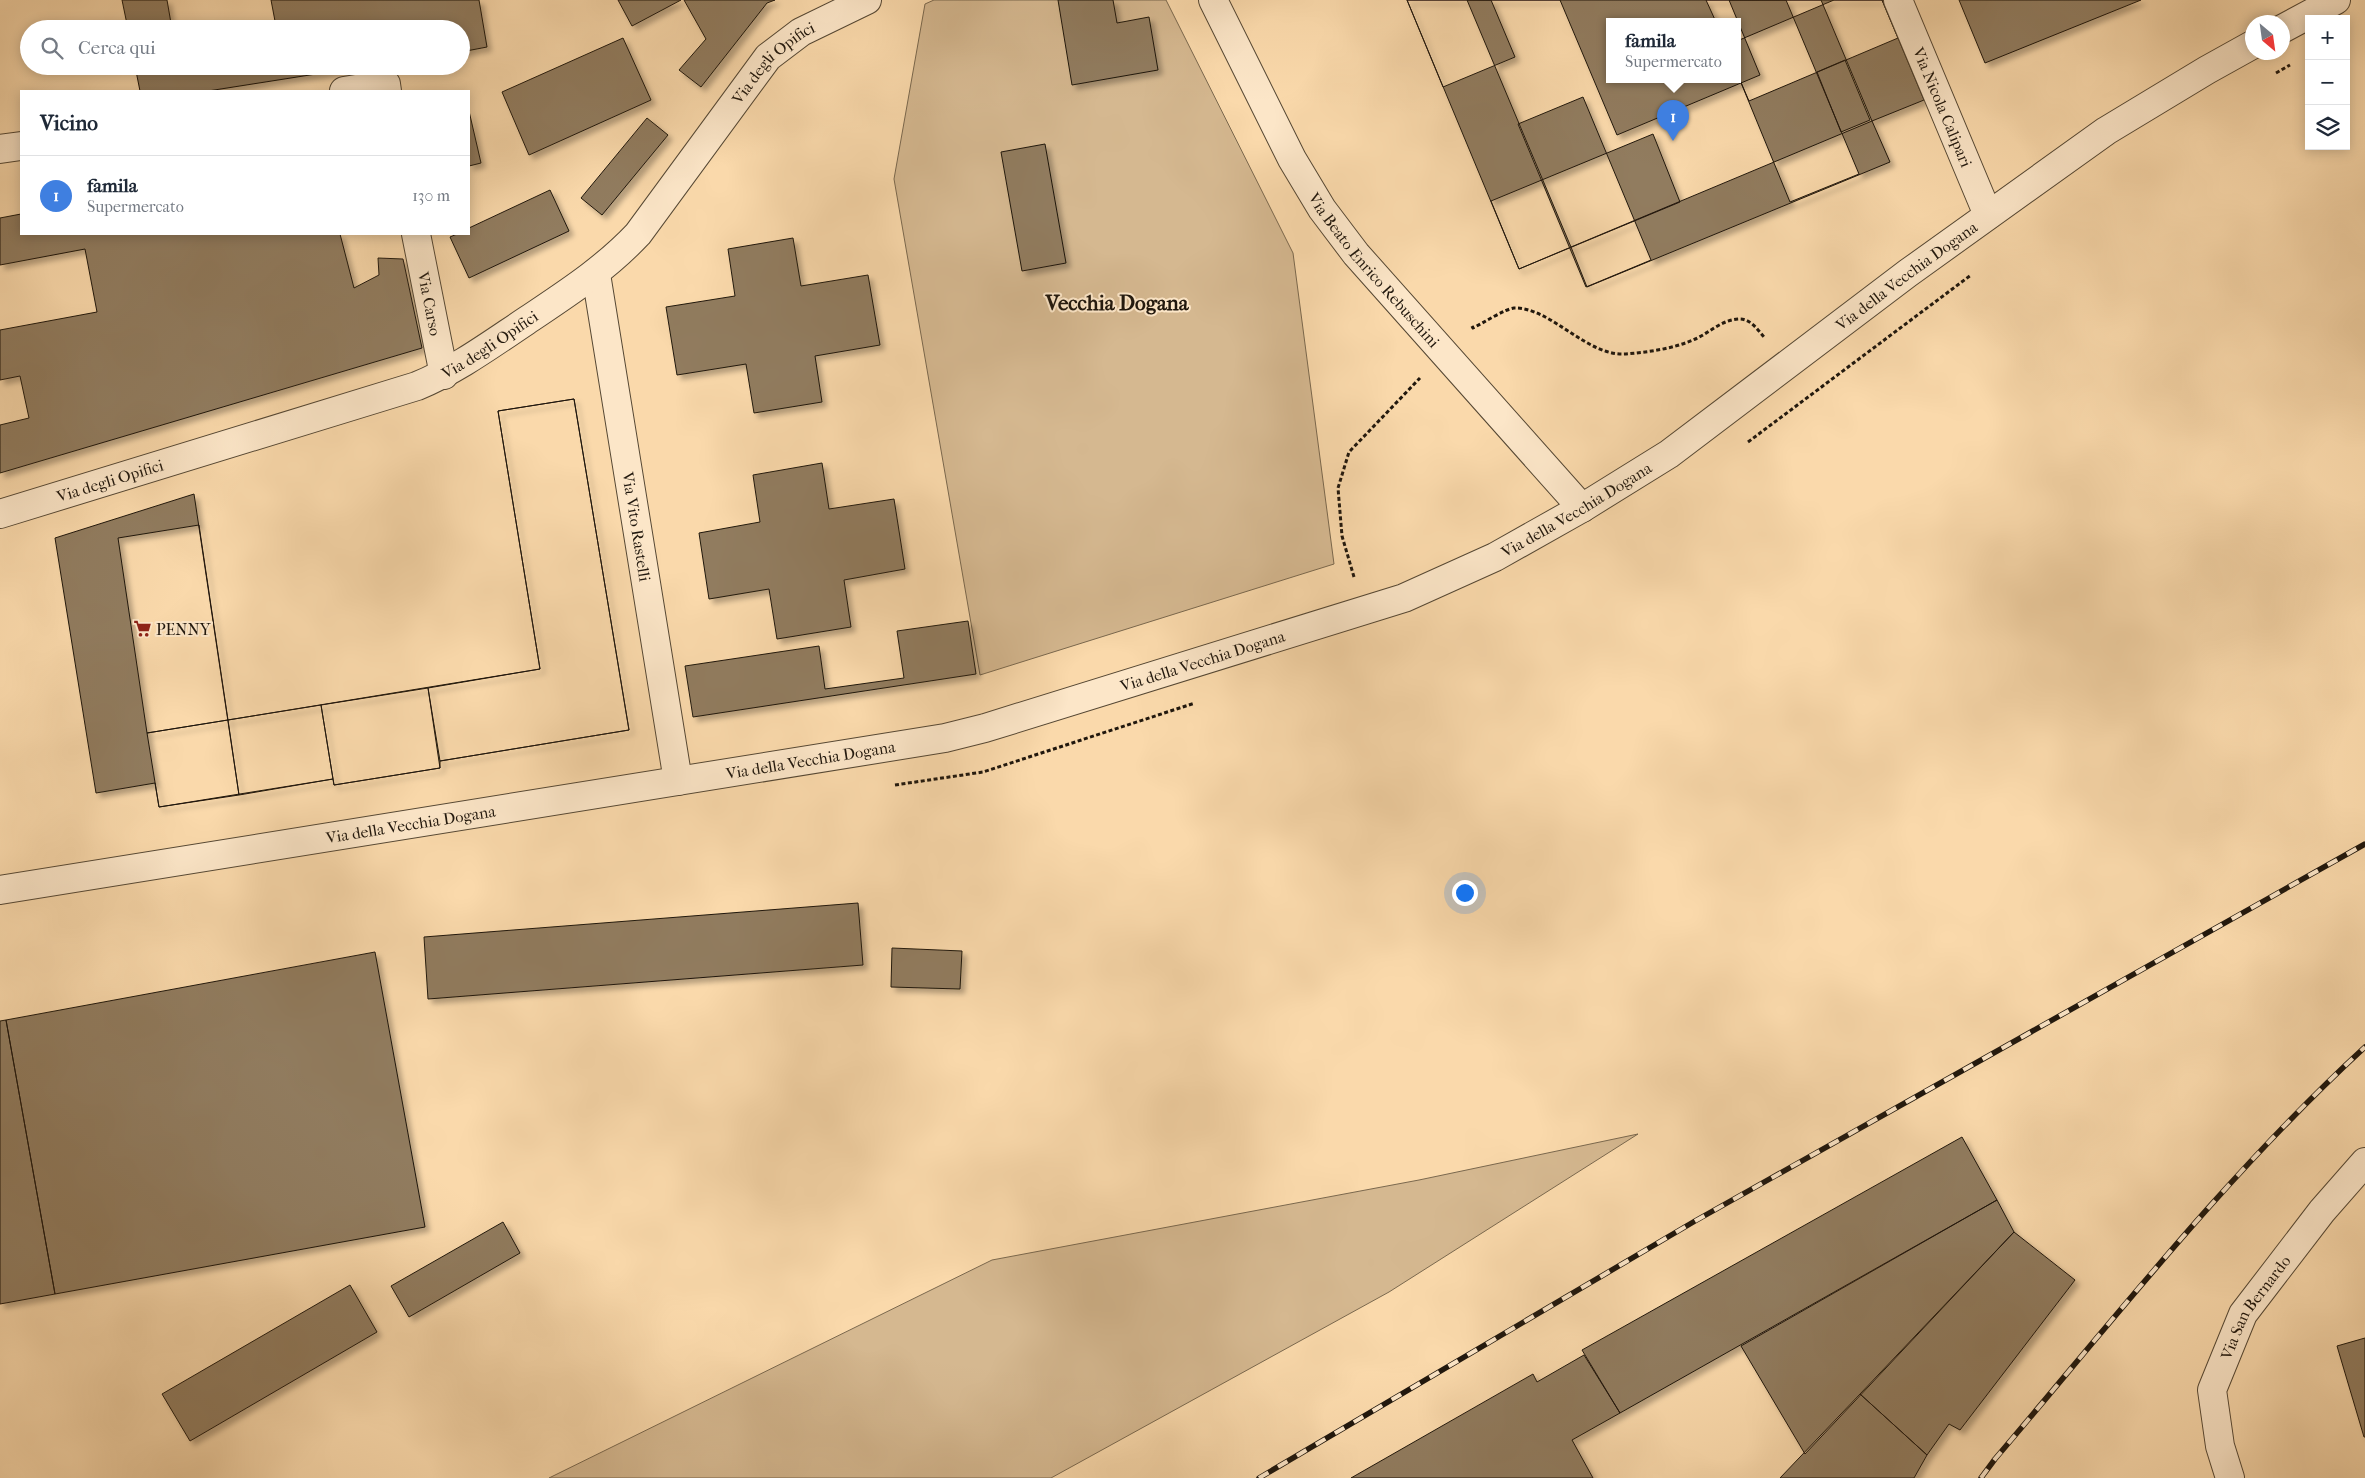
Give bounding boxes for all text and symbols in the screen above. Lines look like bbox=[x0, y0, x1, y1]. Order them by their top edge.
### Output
north arrow bbox=[2245, 15, 2290, 60]
map controls bbox=[2305, 15, 2350, 150]
button: + bbox=[2305, 15, 2350, 60]
street label: Via degli Opifici bbox=[727, 17, 818, 108]
popup bbox=[1606, 18, 1741, 83]
search box bbox=[20, 20, 470, 75]
text: famila bbox=[1625, 30, 1676, 52]
icon: search bbox=[38, 34, 66, 62]
text: Cerca qui bbox=[78, 37, 156, 59]
street label: Via Nicola Calipari bbox=[1909, 43, 1976, 170]
text: Supermercato bbox=[1625, 52, 1722, 71]
button: − bbox=[2305, 60, 2350, 105]
pin: 1 bbox=[1657, 100, 1689, 141]
button: layers bbox=[2305, 105, 2350, 150]
text: Vicino bbox=[40, 111, 98, 135]
text: famila bbox=[87, 175, 138, 197]
text: 1 bbox=[53, 186, 59, 205]
text: 130 m bbox=[412, 186, 450, 205]
street label: Via Beato Enrico Rebuschini bbox=[1304, 188, 1444, 351]
text: Supermercato bbox=[87, 197, 184, 216]
street label: Via della Vecchia Dogana bbox=[1831, 217, 1981, 335]
street label: Via Carso bbox=[414, 269, 445, 337]
district label: Vecchia Dogana bbox=[1044, 291, 1190, 315]
street label: Via degli Opifici bbox=[437, 306, 542, 383]
street label: Via degli Opifici bbox=[53, 455, 166, 506]
street label: Via della Vecchia Dogana bbox=[1497, 457, 1655, 562]
street label: Via Vito Rastelli bbox=[619, 470, 655, 583]
supermarket icon: PENNY bbox=[132, 619, 152, 639]
place label: PENNY bbox=[156, 620, 212, 639]
street label: Via della Vecchia Dogana bbox=[1117, 626, 1288, 695]
street label: Via della Vecchia Dogana bbox=[724, 737, 897, 783]
street label: Via della Vecchia Dogana bbox=[324, 801, 497, 847]
your location bbox=[1452, 880, 1478, 906]
street label: Via San Bernardo bbox=[2216, 1251, 2294, 1363]

